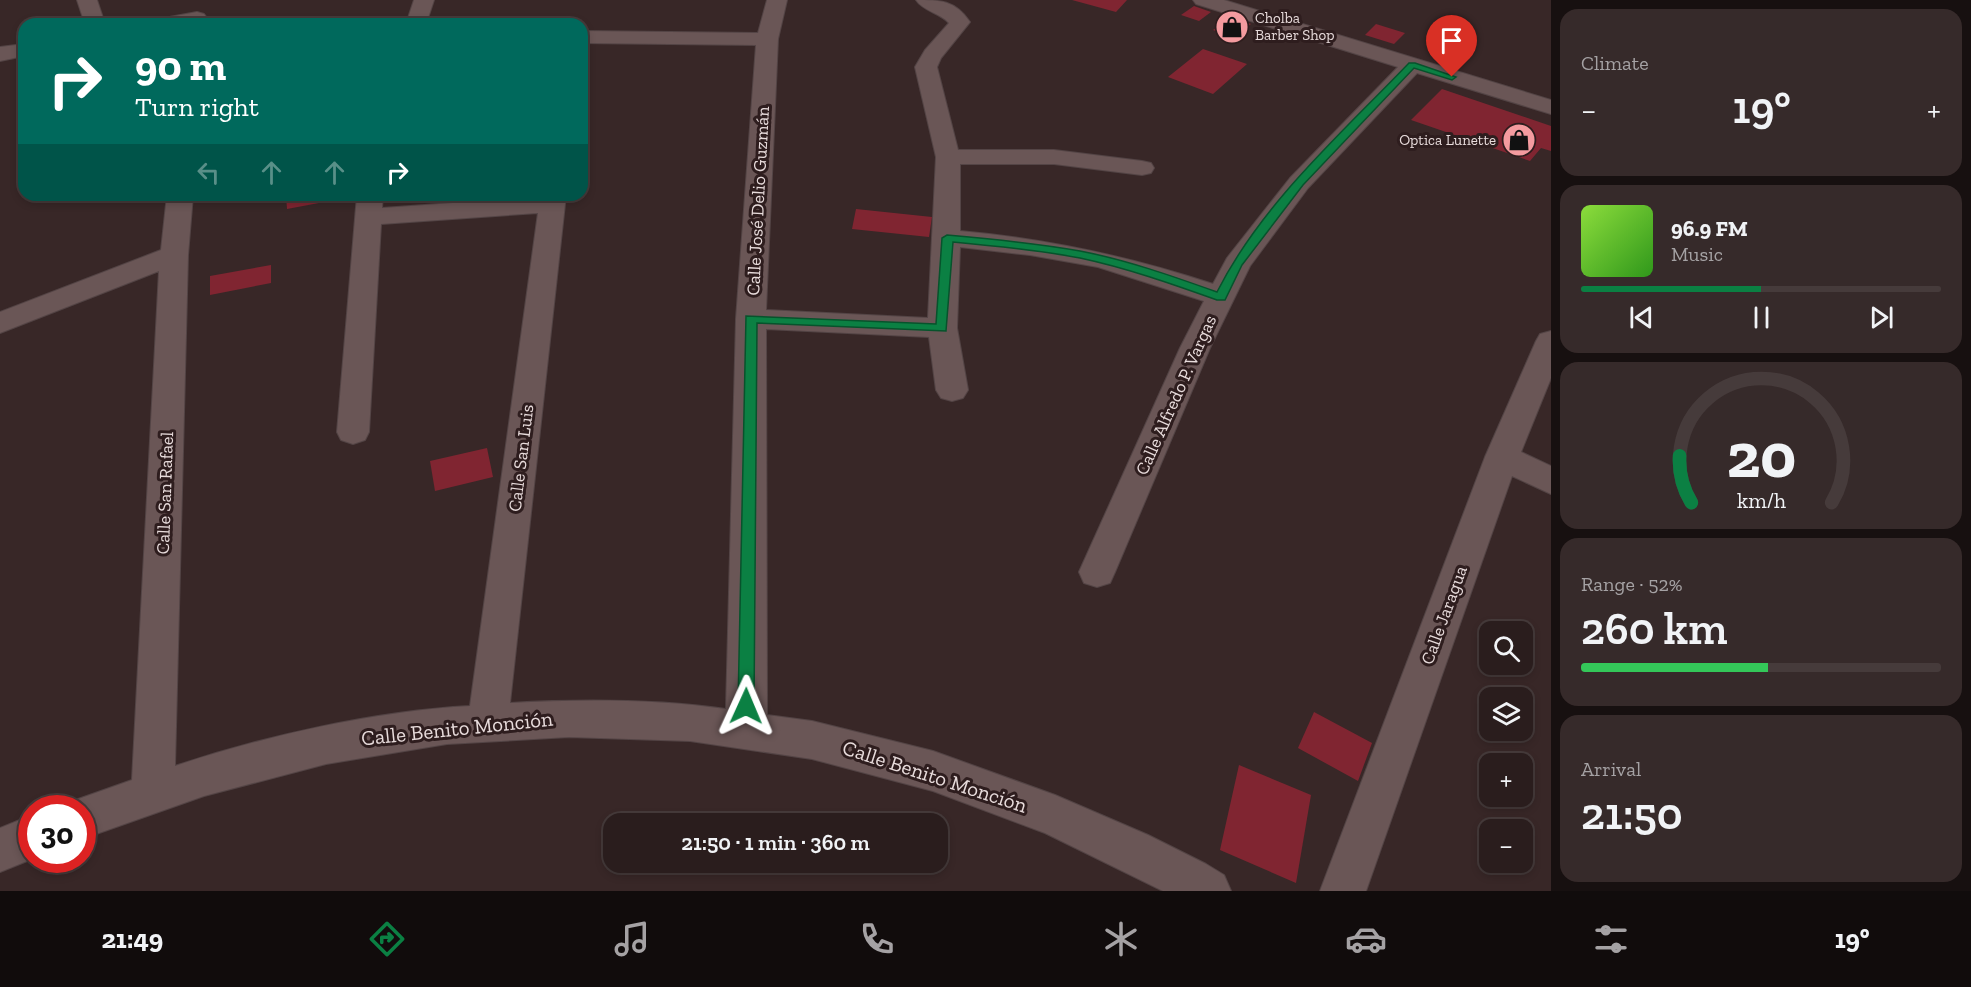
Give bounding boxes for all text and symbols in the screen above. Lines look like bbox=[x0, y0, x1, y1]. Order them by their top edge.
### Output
shop icon: Cholba Barber Shop bbox=[1214, 9, 1250, 45]
place label: Cholba Barber Shop bbox=[1255, 9, 1334, 44]
pin bbox=[1426, 15, 1477, 77]
icon: arrive bbox=[1435, 24, 1468, 57]
text: 90 m bbox=[135, 40, 226, 91]
icon: right bbox=[36, 42, 114, 120]
text: Climate bbox=[1581, 51, 1649, 75]
text: 19° bbox=[1733, 81, 1791, 135]
text: − bbox=[1581, 90, 1596, 129]
text: + bbox=[1927, 90, 1941, 129]
text: Turn right bbox=[135, 91, 259, 123]
street label: Calle José Delio Guzmán bbox=[742, 105, 774, 296]
shop icon: Optica Lunette bbox=[1501, 122, 1537, 158]
place label: Optica Lunette bbox=[1399, 131, 1496, 149]
icon: left bbox=[192, 156, 225, 189]
icon: ahead bbox=[255, 156, 288, 189]
icon: ahead bbox=[318, 156, 351, 189]
icon: right bbox=[381, 156, 414, 189]
text: 96.9 FM bbox=[1671, 215, 1748, 242]
text: Music bbox=[1671, 242, 1723, 266]
icon: previous bbox=[1625, 301, 1658, 334]
icon: pause bbox=[1745, 301, 1778, 334]
icon: next bbox=[1865, 301, 1898, 334]
street label: Calle Alfredo P. Vargas bbox=[1131, 312, 1221, 478]
street label: Calle San Luis bbox=[504, 403, 539, 513]
text: 20 bbox=[1726, 418, 1796, 493]
street label: Calle San Rafael bbox=[152, 431, 178, 555]
text: km/h bbox=[1737, 488, 1785, 513]
street label: Calle Jaragua bbox=[1416, 562, 1472, 667]
text: Range · 52% bbox=[1581, 572, 1683, 596]
text: 260 km bbox=[1581, 602, 1727, 656]
map controls bbox=[1479, 621, 1533, 873]
button: search bbox=[1479, 621, 1533, 675]
position arrow bbox=[714, 674, 778, 738]
button: layers bbox=[1479, 687, 1533, 741]
street label: Calle Benito Monción bbox=[360, 706, 554, 750]
street label: Calle Benito Monción bbox=[840, 734, 1030, 818]
button: + bbox=[1479, 753, 1533, 807]
text: Arrival bbox=[1581, 757, 1641, 781]
text: 21:50 bbox=[1581, 787, 1683, 841]
speed limit sign: 30 bbox=[18, 795, 96, 873]
button: − bbox=[1479, 819, 1533, 873]
text: 21:50 · 1 min · 360 m bbox=[681, 829, 870, 856]
icon: directions bbox=[366, 918, 408, 960]
icon: music bbox=[611, 918, 653, 960]
icon: phone bbox=[856, 918, 898, 960]
icon: climate bbox=[1100, 918, 1142, 960]
icon: car bbox=[1345, 918, 1387, 960]
icon: filters bbox=[1590, 918, 1632, 960]
text: 21:49 bbox=[101, 923, 163, 955]
text: 19° bbox=[1835, 923, 1870, 955]

